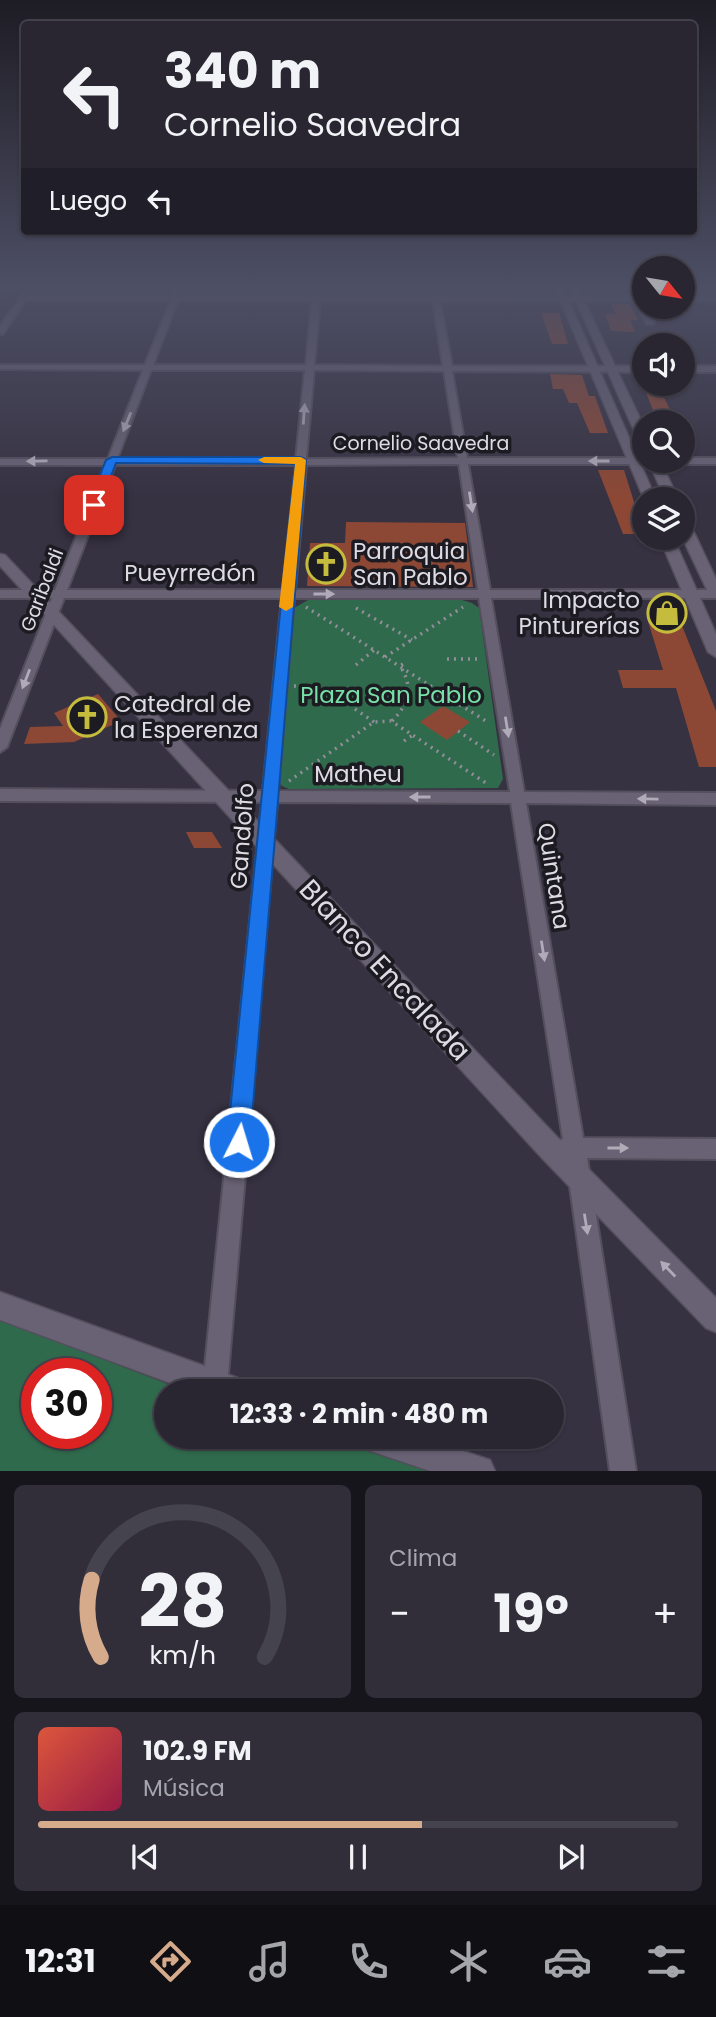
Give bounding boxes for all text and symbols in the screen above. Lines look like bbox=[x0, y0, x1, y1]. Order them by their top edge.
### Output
text: 340 m bbox=[164, 37, 321, 105]
icon: left bbox=[49, 49, 140, 140]
text: Cornelio Saavedra bbox=[164, 102, 461, 147]
icon: left bbox=[141, 182, 179, 220]
text: Luego bbox=[49, 183, 127, 219]
north arrow bbox=[632, 256, 695, 318]
map controls bbox=[632, 256, 695, 550]
button: sound bbox=[632, 333, 695, 396]
one-way arrow bbox=[299, 403, 310, 425]
button: search bbox=[632, 410, 695, 473]
one-way arrow bbox=[121, 411, 132, 432]
street label: Cornelio Saavedra bbox=[333, 430, 509, 457]
one-way arrow bbox=[25, 455, 47, 467]
one-way arrow bbox=[588, 455, 610, 467]
pin bbox=[64, 475, 124, 535]
icon: arrive bbox=[75, 486, 113, 524]
button: layers bbox=[632, 487, 695, 550]
one-way arrow bbox=[466, 491, 477, 513]
place label: Parroquia San Pablo bbox=[353, 535, 468, 593]
church icon: Parroquia San Pablo bbox=[305, 543, 347, 585]
street label: Garibaldi bbox=[14, 544, 70, 636]
street label: Pueyrredón bbox=[124, 557, 256, 589]
place label: Impacto Pinturerías bbox=[519, 584, 640, 642]
one-way arrow bbox=[313, 588, 335, 600]
shop icon: Impacto Pinturerías bbox=[646, 592, 688, 634]
one-way arrow bbox=[21, 669, 32, 690]
park label: Plaza San Pablo bbox=[300, 679, 482, 711]
place label: Catedral de la Esperenza bbox=[114, 688, 259, 746]
church icon: Catedral de la Esperenza bbox=[66, 696, 108, 738]
one-way arrow bbox=[502, 716, 513, 738]
street label: Matheu bbox=[314, 758, 402, 790]
street label: Gandolfo bbox=[222, 782, 262, 890]
one-way arrow bbox=[409, 791, 431, 803]
one-way arrow bbox=[637, 793, 659, 805]
street label: Quintana bbox=[530, 820, 578, 932]
street label: Blanco Encalada bbox=[291, 871, 479, 1069]
one-way arrow bbox=[538, 940, 549, 962]
position arrow bbox=[202, 1105, 276, 1179]
one-way arrow bbox=[608, 1142, 630, 1154]
one-way arrow bbox=[581, 1214, 592, 1236]
one-way arrow bbox=[660, 1261, 677, 1278]
speed limit sign: 30 bbox=[21, 1358, 112, 1449]
text: 12:33 · 2 min · 480 m bbox=[230, 1396, 488, 1432]
text: Clima bbox=[389, 1542, 457, 1574]
text: 28 bbox=[138, 1552, 227, 1653]
text: 19° bbox=[493, 1577, 569, 1650]
text: − bbox=[389, 1587, 410, 1640]
text: + bbox=[652, 1587, 678, 1640]
text: km/h bbox=[149, 1638, 216, 1673]
text: 102.9 FM bbox=[143, 1733, 252, 1769]
text: Música bbox=[143, 1772, 225, 1804]
icon: previous bbox=[126, 1838, 164, 1876]
icon: pause bbox=[339, 1838, 377, 1876]
icon: next bbox=[552, 1838, 590, 1876]
icon: directions bbox=[146, 1937, 195, 1986]
icon: music bbox=[245, 1937, 294, 1986]
icon: phone bbox=[344, 1937, 393, 1986]
icon: climate bbox=[444, 1937, 493, 1986]
icon: car bbox=[543, 1937, 592, 1986]
icon: filters bbox=[642, 1937, 691, 1986]
text: 12:31 bbox=[25, 1938, 96, 1983]

